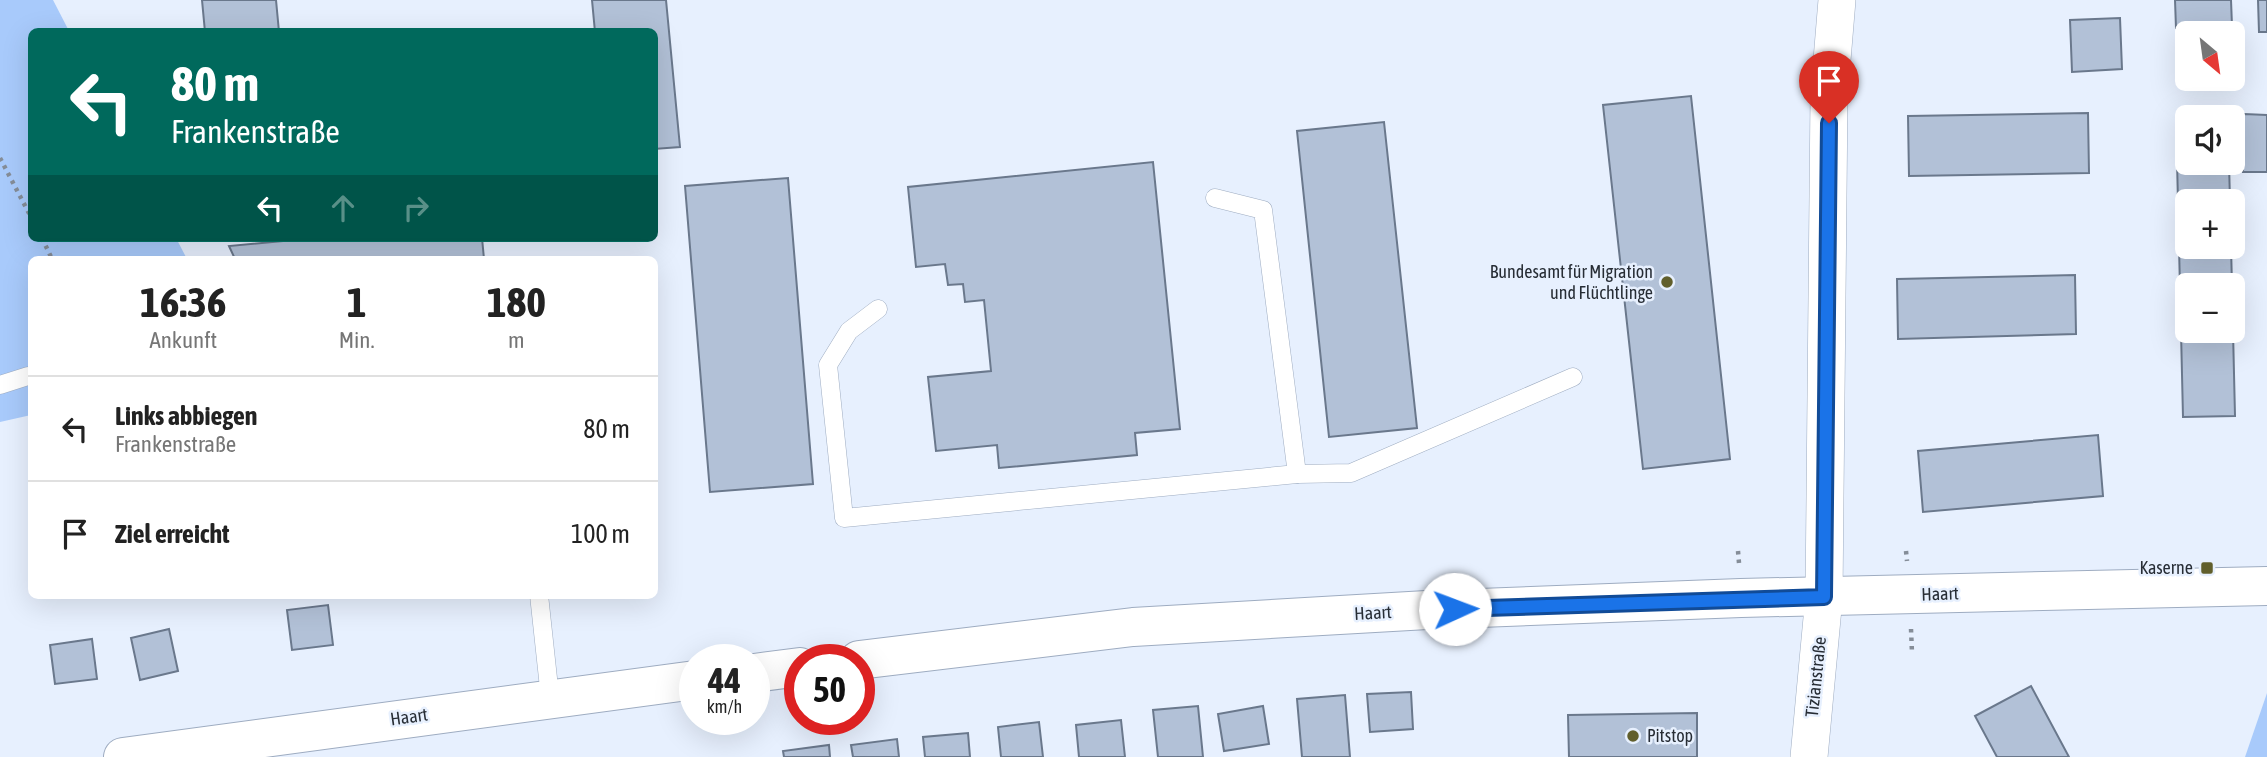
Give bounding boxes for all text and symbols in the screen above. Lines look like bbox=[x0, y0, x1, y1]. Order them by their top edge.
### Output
north arrow bbox=[2175, 21, 2245, 91]
map controls bbox=[2175, 21, 2245, 343]
pin bbox=[1799, 51, 1859, 123]
text: 80 m bbox=[171, 55, 259, 111]
icon: left bbox=[56, 56, 147, 147]
icon: arrive bbox=[1810, 62, 1848, 100]
button: sound bbox=[2175, 105, 2245, 175]
text: Frankenstraße bbox=[171, 113, 340, 150]
icon: left bbox=[251, 189, 289, 227]
icon: ahead bbox=[324, 189, 362, 227]
icon: right bbox=[397, 189, 435, 227]
button: + bbox=[2175, 189, 2245, 259]
place label: Bundesamt für Migration und Flüchtlinge bbox=[1490, 261, 1653, 303]
button: − bbox=[2175, 273, 2245, 343]
marker: Bundesamt für Migration und Flüchtlinge bbox=[1659, 274, 1675, 290]
text: 16:36 bbox=[140, 278, 227, 326]
text: 1 bbox=[347, 278, 366, 326]
text: 180 bbox=[487, 278, 546, 326]
text: Ankunft bbox=[149, 327, 217, 353]
text: Min. bbox=[339, 327, 375, 353]
text: m bbox=[508, 327, 525, 353]
text: Links abbiegen bbox=[115, 401, 257, 431]
icon: left bbox=[56, 410, 94, 448]
text: 80 m bbox=[583, 414, 630, 444]
text: Frankenstraße bbox=[115, 431, 236, 457]
icon: arrive bbox=[56, 515, 94, 553]
text: Ziel erreicht bbox=[115, 519, 230, 549]
text: 100 m bbox=[571, 519, 630, 549]
place label: Kaserne bbox=[2139, 557, 2193, 578]
marker: Kaserne bbox=[2199, 560, 2215, 576]
position arrow bbox=[1418, 572, 1492, 646]
street label: Haart bbox=[1921, 582, 1959, 605]
street label: Haart bbox=[1354, 601, 1392, 624]
street label: Tizianstraße bbox=[1801, 636, 1830, 718]
speed limit sign: 50 bbox=[784, 644, 875, 735]
text: 44 bbox=[708, 660, 741, 700]
text: km/h bbox=[707, 696, 742, 717]
street label: Haart bbox=[389, 703, 429, 730]
place label: Pitstop bbox=[1647, 725, 1693, 746]
marker: Pitstop bbox=[1625, 728, 1641, 744]

